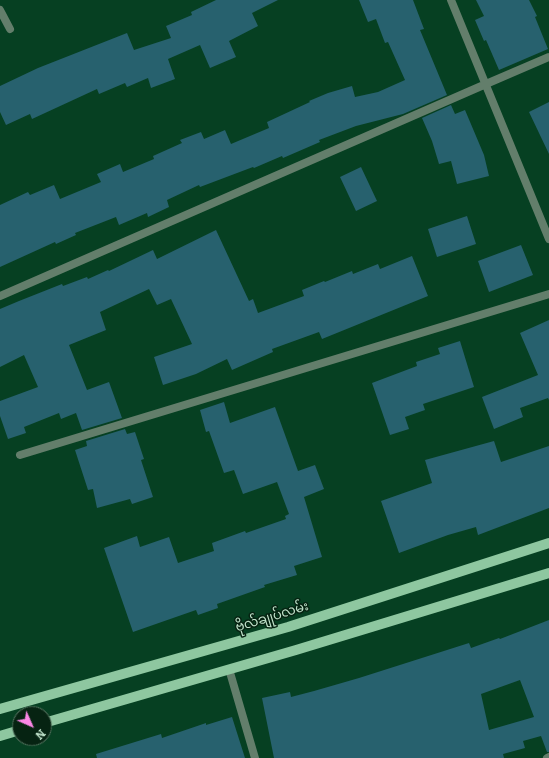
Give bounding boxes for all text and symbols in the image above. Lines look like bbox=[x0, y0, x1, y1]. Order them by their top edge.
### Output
street label: ဗိုလ်ချုပ်လမ်း bbox=[234, 598, 310, 636]
north arrow bbox=[12, 706, 52, 746]
text: N bbox=[33, 727, 48, 742]

